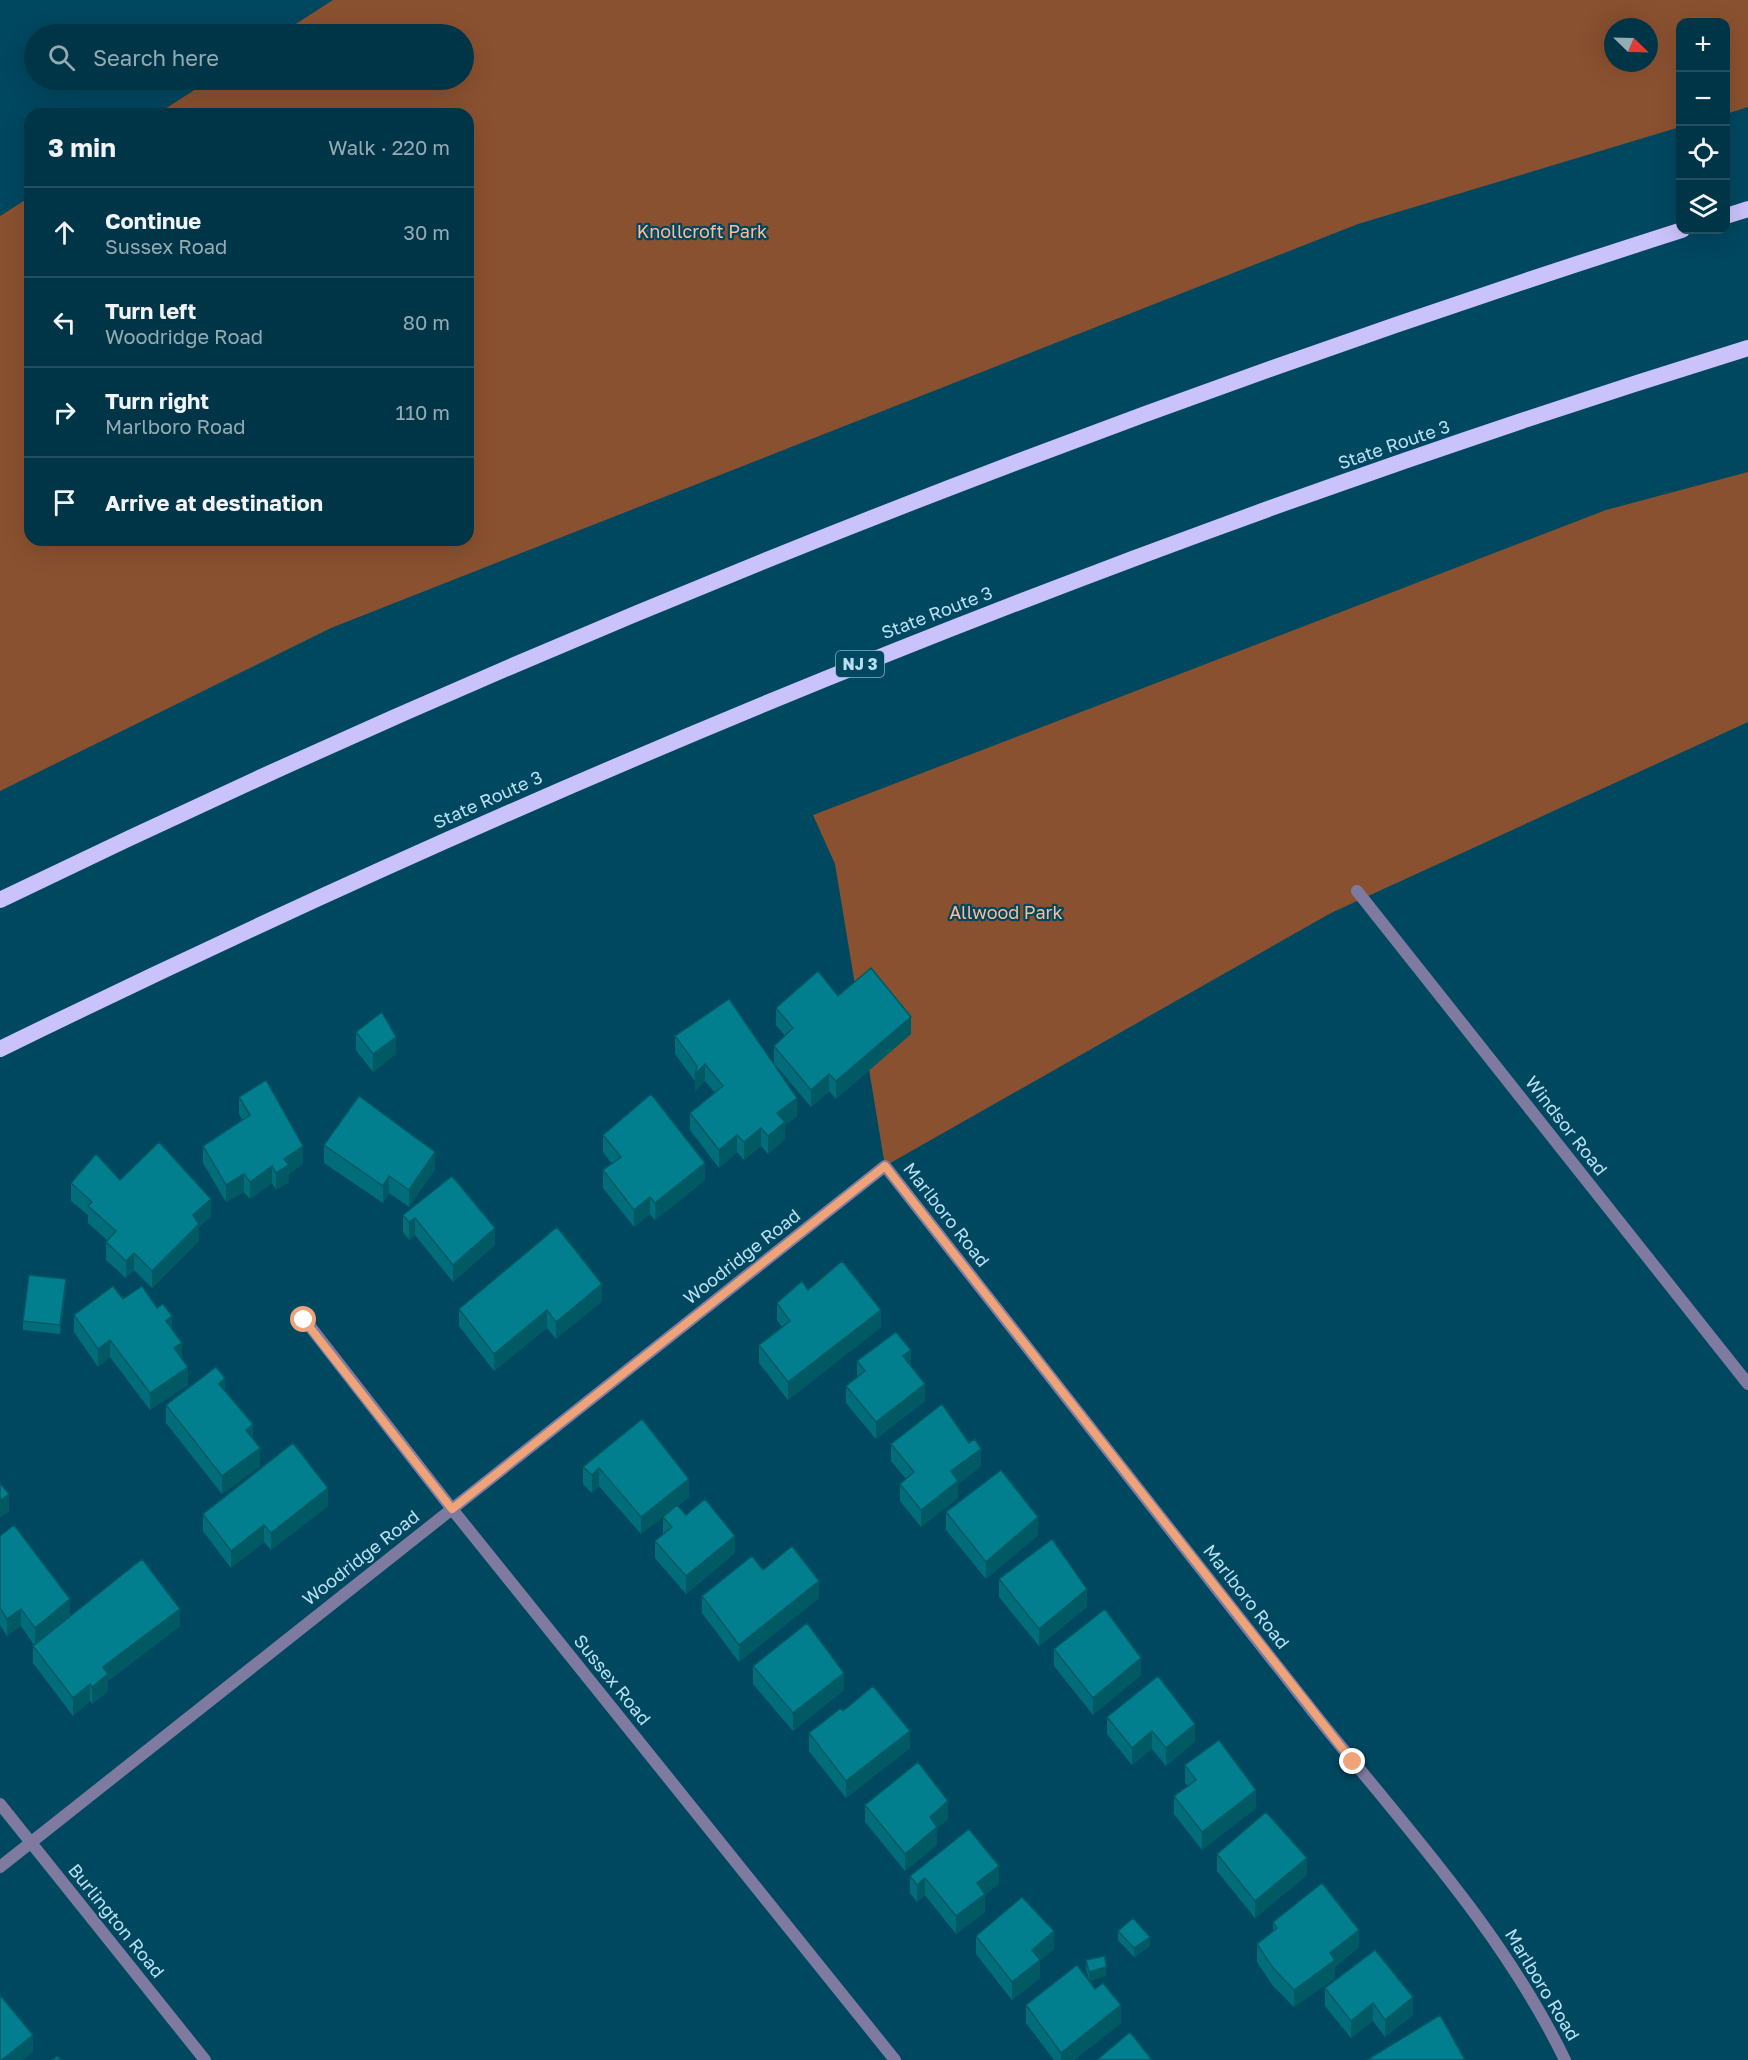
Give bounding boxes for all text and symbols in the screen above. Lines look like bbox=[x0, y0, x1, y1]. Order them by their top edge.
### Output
north arrow bbox=[1604, 18, 1658, 72]
map controls bbox=[1676, 18, 1730, 234]
button: + bbox=[1676, 18, 1730, 72]
search box bbox=[24, 24, 474, 90]
icon: search bbox=[45, 41, 78, 74]
text: Search here bbox=[93, 44, 219, 71]
button: − bbox=[1676, 72, 1730, 126]
button: locate bbox=[1676, 126, 1730, 180]
text: 3 min bbox=[48, 132, 116, 163]
text: Walk · 220 m bbox=[328, 135, 450, 159]
button: layers bbox=[1676, 180, 1730, 234]
text: Continue bbox=[105, 207, 201, 234]
icon: ahead bbox=[48, 216, 81, 249]
text: 30 m bbox=[403, 220, 450, 244]
park label: Knollcroft Park bbox=[637, 220, 767, 242]
text: Sussex Road bbox=[105, 234, 227, 258]
text: Turn left bbox=[105, 297, 196, 324]
icon: left bbox=[48, 306, 81, 339]
text: 80 m bbox=[403, 310, 450, 334]
text: Woodridge Road bbox=[105, 324, 263, 348]
text: Turn right bbox=[105, 387, 209, 414]
icon: right bbox=[48, 396, 81, 429]
text: 110 m bbox=[396, 400, 450, 424]
text: Marlboro Road bbox=[105, 414, 246, 438]
street label: State Route 3 bbox=[1335, 415, 1453, 473]
icon: arrive bbox=[48, 486, 81, 519]
text: Arrive at destination bbox=[105, 489, 323, 516]
street label: State Route 3 bbox=[878, 581, 995, 643]
road number: NJ 3 bbox=[836, 651, 884, 677]
street label: State Route 3 bbox=[430, 765, 545, 833]
park label: Allwood Park bbox=[949, 901, 1063, 923]
street label: Windsor Road bbox=[1521, 1071, 1612, 1180]
street label: Marlboro Road bbox=[899, 1158, 994, 1271]
street label: Woodridge Road bbox=[679, 1204, 804, 1309]
route start bbox=[290, 1306, 316, 1332]
street label: Woodridge Road bbox=[298, 1505, 423, 1610]
street label: Marlboro Road bbox=[1199, 1540, 1294, 1653]
street label: Sussex Road bbox=[570, 1630, 656, 1729]
route end bbox=[1339, 1748, 1365, 1774]
street label: Burlington Road bbox=[64, 1859, 169, 1982]
street label: Marlboro Road bbox=[1501, 1925, 1585, 2044]

